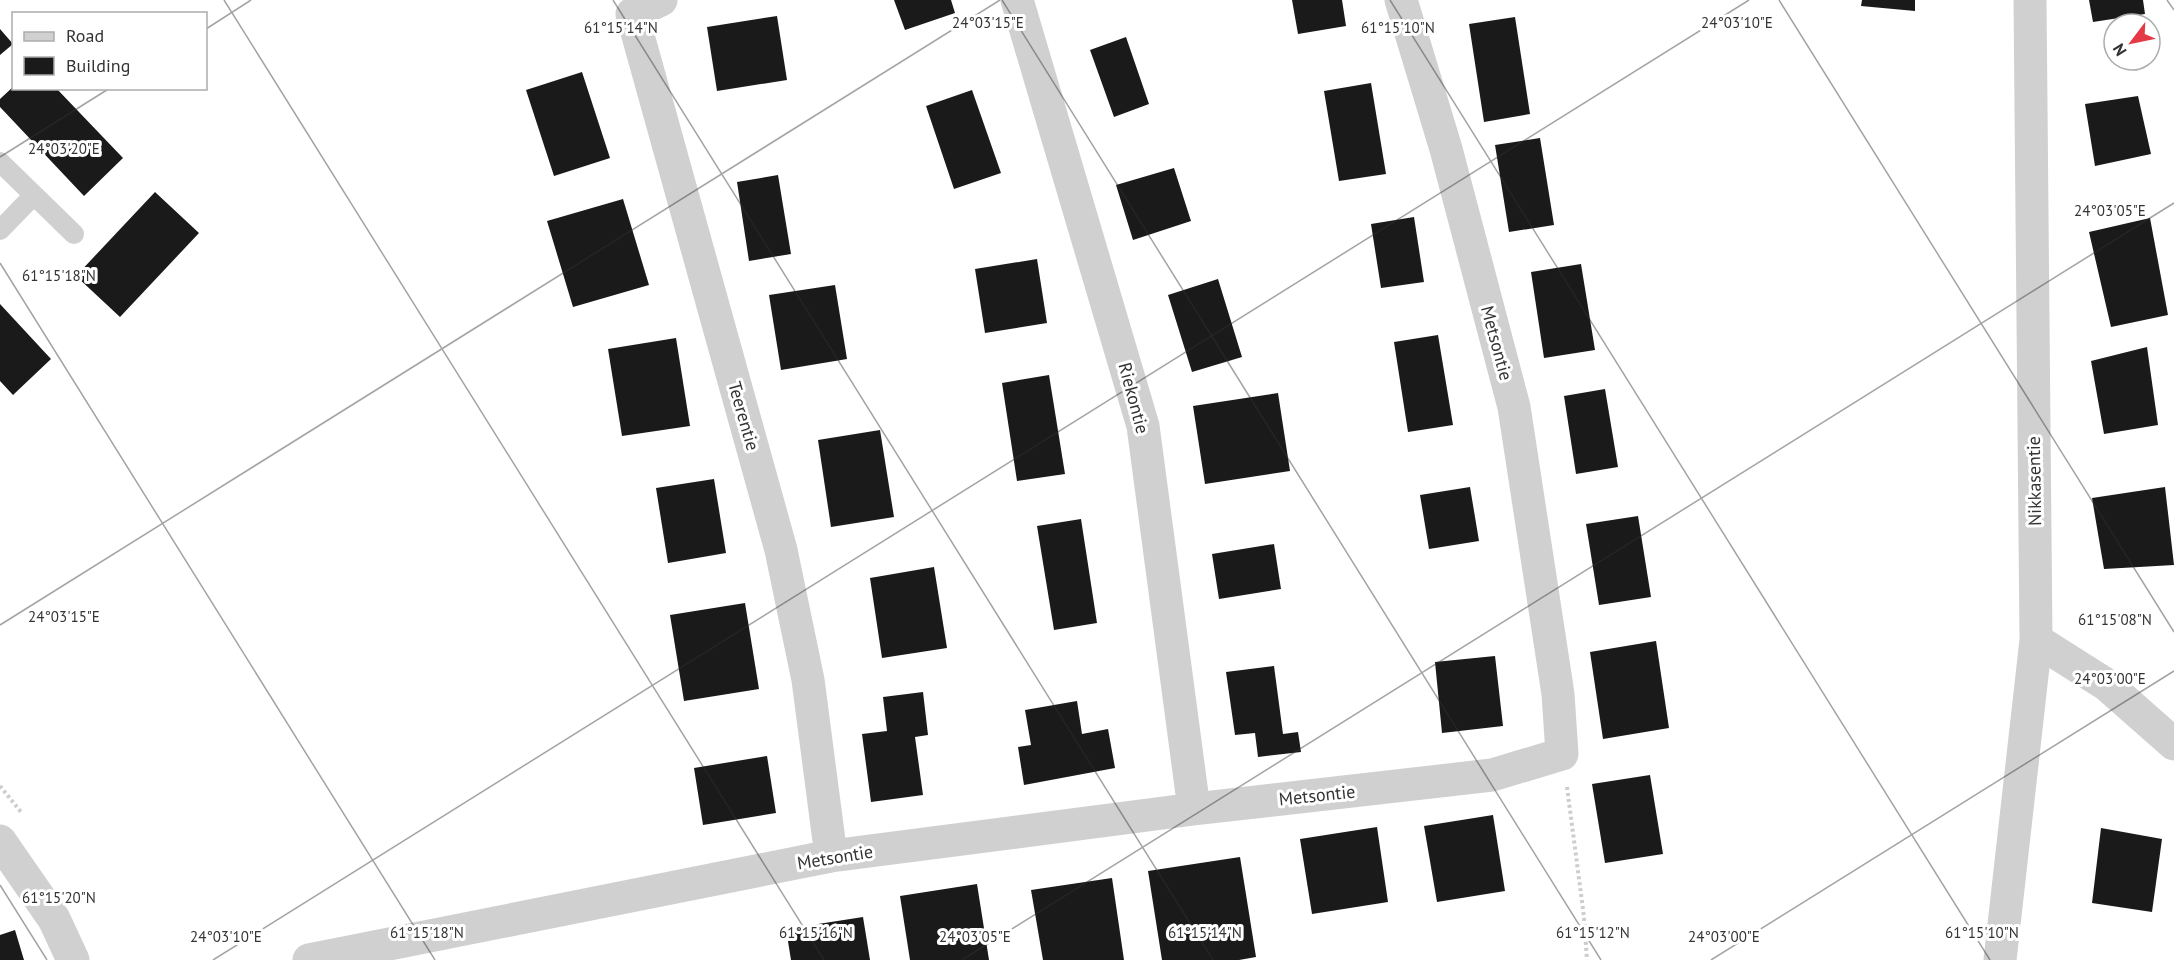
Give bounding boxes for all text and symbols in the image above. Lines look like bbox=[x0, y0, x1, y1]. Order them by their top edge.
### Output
legend bbox=[12, 12, 207, 90]
north arrow bbox=[2102, 12, 2162, 72]
text: 24°03'15"E bbox=[952, 13, 1024, 32]
text: 24°03'10"E bbox=[1701, 13, 1773, 32]
text: 61°15'14"N bbox=[584, 18, 658, 37]
text: 61°15'10"N bbox=[1361, 18, 1435, 37]
text: Road bbox=[66, 24, 104, 47]
text: N bbox=[2108, 40, 2131, 60]
text: Building bbox=[66, 54, 130, 77]
text: 24°03'20"E bbox=[28, 139, 100, 158]
text: 24°03'05"E bbox=[2074, 201, 2146, 220]
text: 61°15'18"N bbox=[22, 266, 96, 285]
street label: Metsontie bbox=[1476, 303, 1518, 383]
street label: Riekontie bbox=[1113, 360, 1155, 436]
street label: Teerentie bbox=[723, 379, 765, 453]
street label: Nikkasentie bbox=[2022, 436, 2046, 526]
text: 24°03'15"E bbox=[28, 607, 100, 626]
text: 61°15'08"N bbox=[2078, 610, 2152, 629]
text: 24°03'00"E bbox=[2074, 669, 2146, 688]
street label: Metsontie bbox=[1278, 780, 1356, 810]
street label: Metsontie bbox=[795, 840, 875, 874]
text: 61°15'20"N bbox=[22, 888, 96, 907]
text: 61°15'18"N bbox=[390, 923, 464, 942]
text: 61°15'16"N bbox=[779, 923, 853, 942]
text: 61°15'14"N bbox=[1168, 923, 1242, 942]
text: 61°15'12"N bbox=[1556, 923, 1630, 942]
text: 61°15'10"N bbox=[1945, 923, 2019, 942]
text: 24°03'10"E bbox=[190, 927, 262, 946]
text: 24°03'05"E bbox=[939, 927, 1011, 946]
text: 24°03'00"E bbox=[1688, 927, 1760, 946]

